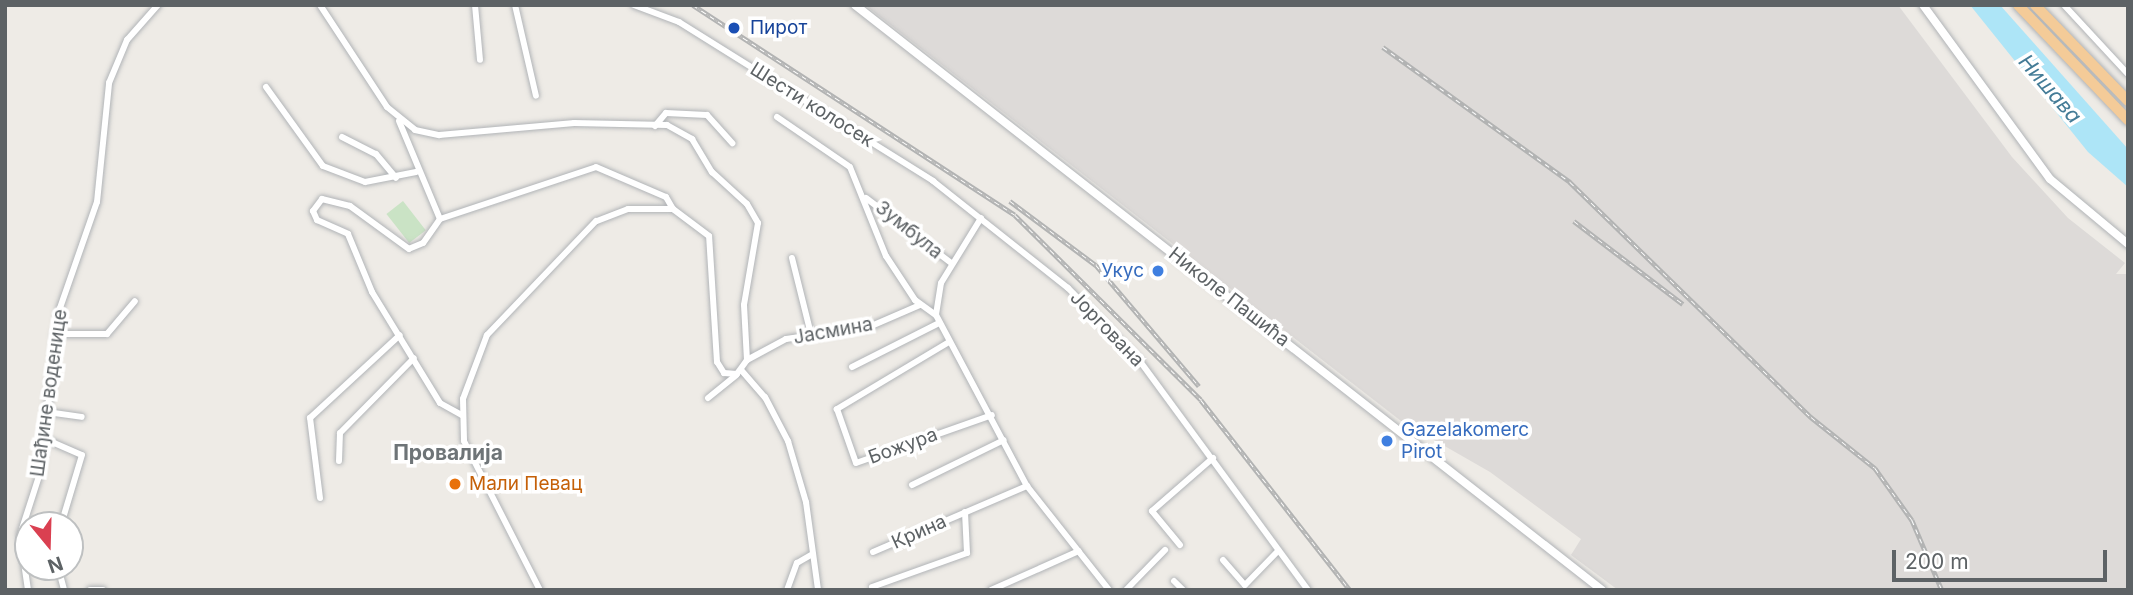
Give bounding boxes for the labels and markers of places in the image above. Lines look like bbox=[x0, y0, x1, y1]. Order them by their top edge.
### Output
place label: Пирот bbox=[750, 17, 807, 39]
marker: Пирот bbox=[724, 18, 744, 38]
place label: Укус bbox=[1101, 260, 1144, 282]
marker: Укус bbox=[1150, 263, 1166, 279]
place label: Gazelakomerc Pirot bbox=[1401, 419, 1529, 463]
marker: Gazelakomerc Pirot bbox=[1379, 433, 1395, 449]
place label: Мали Певац bbox=[469, 473, 582, 495]
marker: Мали Певац bbox=[447, 476, 463, 492]

